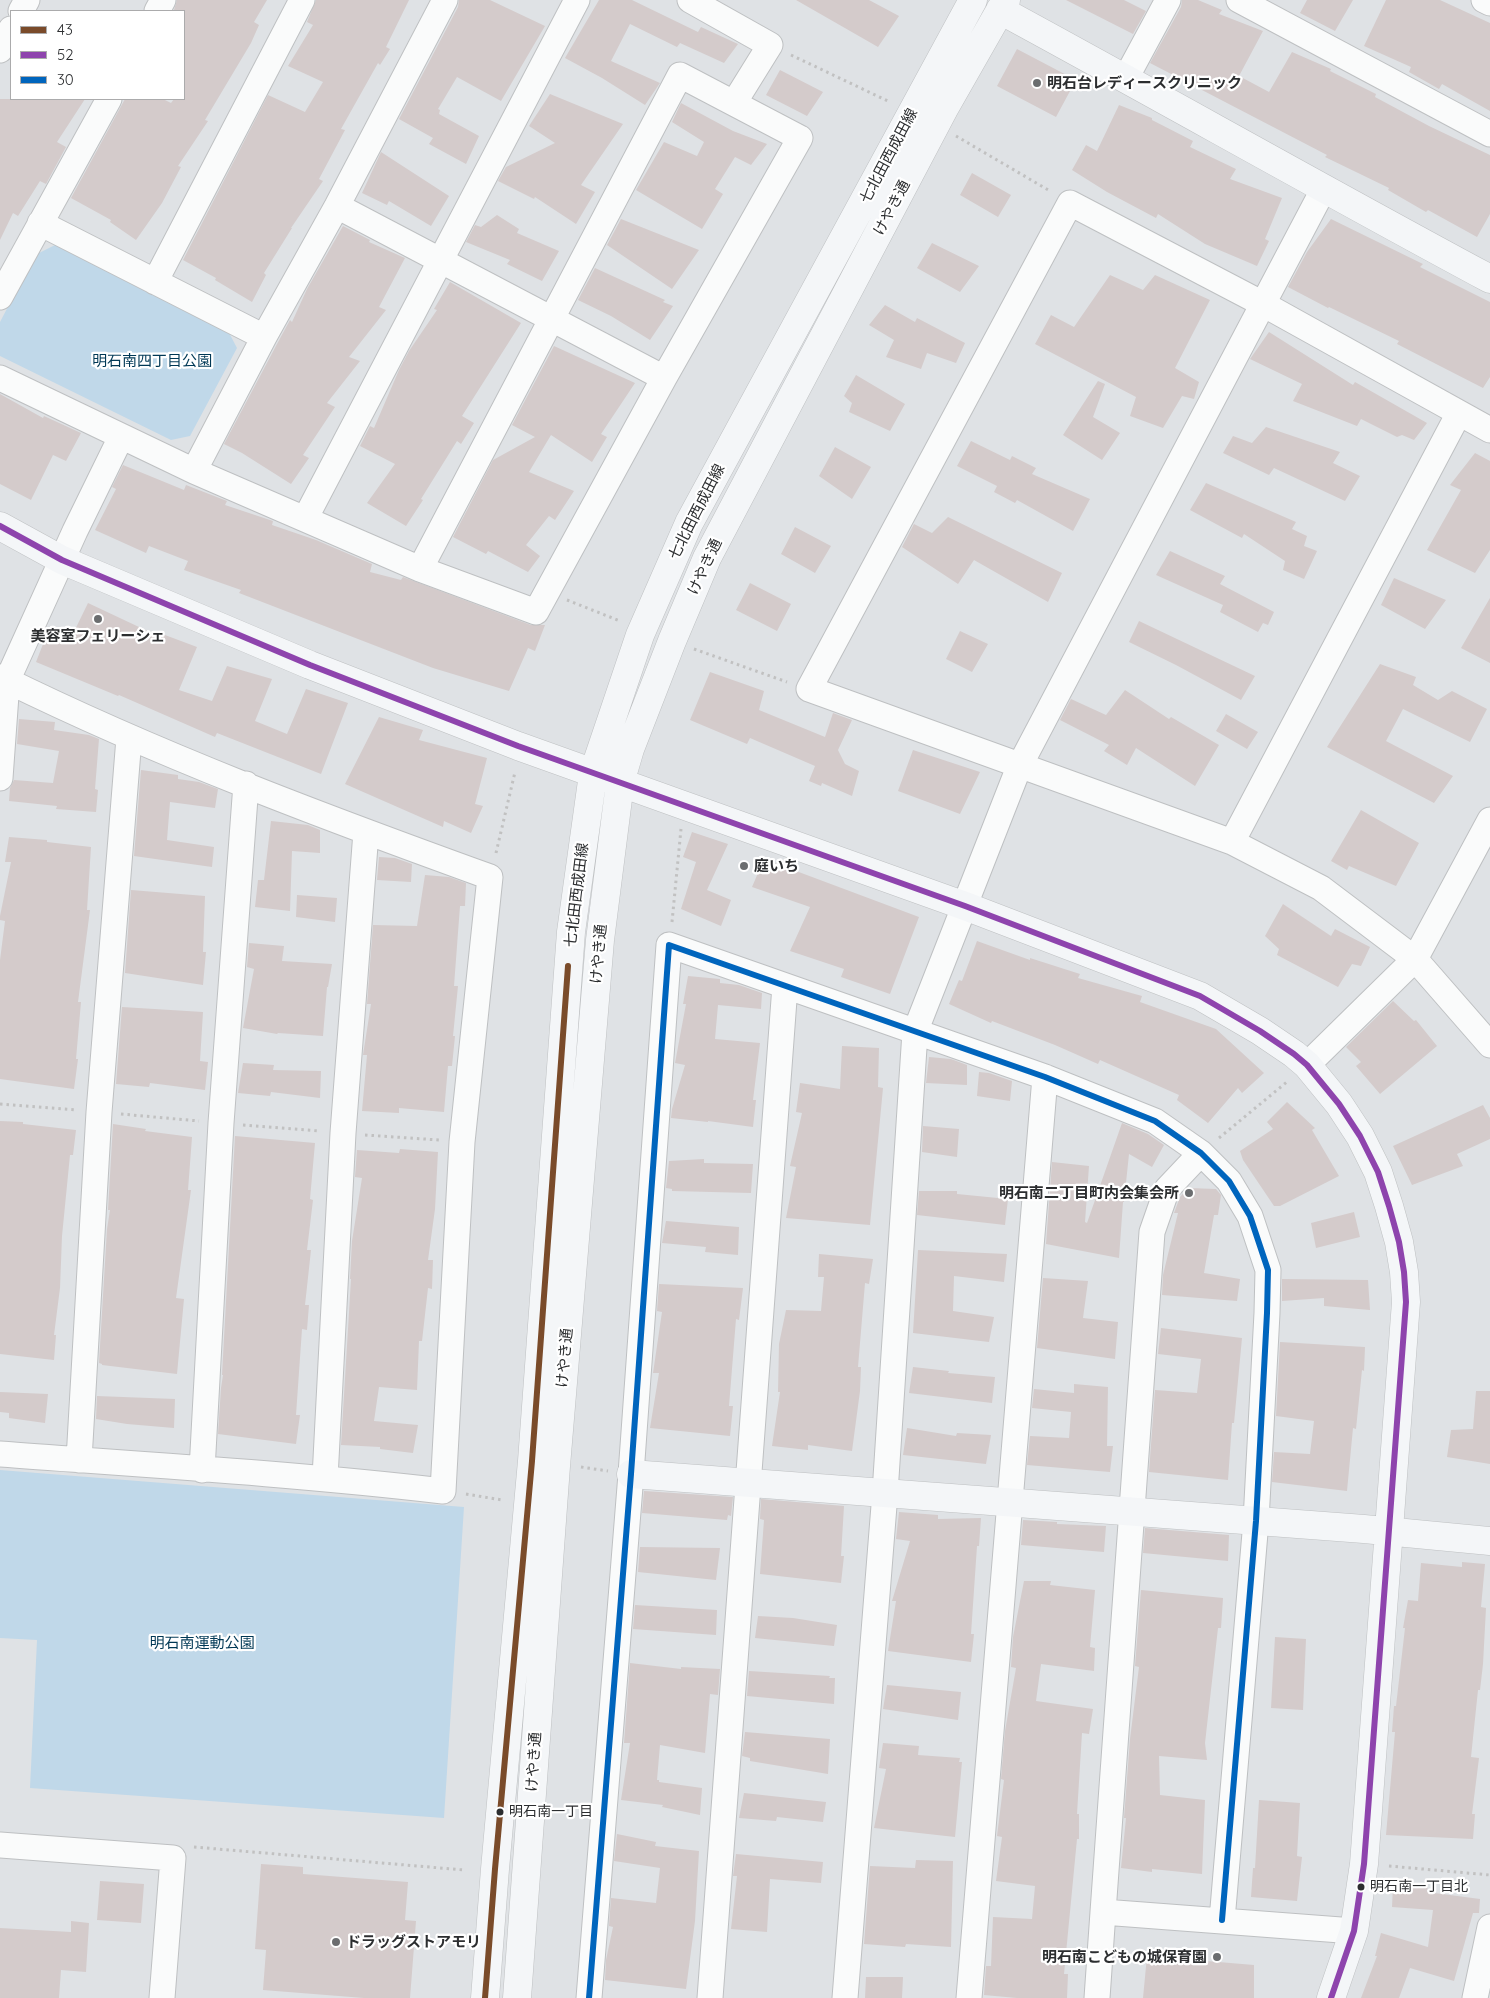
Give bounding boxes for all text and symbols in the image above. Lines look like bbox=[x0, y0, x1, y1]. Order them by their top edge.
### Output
legend bbox=[10, 10, 185, 100]
text: 43 bbox=[57, 20, 73, 39]
text: 52 bbox=[57, 45, 74, 64]
text: 30 bbox=[57, 70, 74, 89]
place label: 明石台レディースクリニック bbox=[1047, 74, 1242, 92]
marker: 明石台レディースクリニック bbox=[1031, 77, 1043, 89]
street label: 七北田西成田線 bbox=[856, 105, 922, 207]
street label: けやき通 bbox=[870, 177, 914, 239]
park label: 明石南四丁目公園 bbox=[92, 352, 212, 370]
street label: 七北田西成田線 bbox=[665, 461, 729, 563]
street label: けやき通 bbox=[684, 536, 726, 598]
marker: 美容室フェリーシェ bbox=[92, 613, 104, 625]
place label: 美容室フェリーシェ bbox=[31, 627, 165, 645]
street label: 七北田西成田線 bbox=[562, 842, 592, 948]
place label: 庭いち bbox=[754, 857, 799, 875]
marker: 庭いち bbox=[738, 860, 750, 872]
street label: けやき通 bbox=[587, 923, 611, 985]
place label: 明石南二丁目町内会集会所 bbox=[999, 1184, 1179, 1202]
marker: 明石南二丁目町内会集会所 bbox=[1183, 1187, 1195, 1199]
street label: けやき通 bbox=[553, 1327, 577, 1389]
park label: 明石南運動公園 bbox=[150, 1634, 254, 1652]
street label: けやき通 bbox=[523, 1731, 545, 1793]
place label: 明石南一丁目 bbox=[509, 1804, 593, 1820]
marker: 明石南一丁目 bbox=[495, 1807, 505, 1817]
place label: 明石南一丁目北 bbox=[1370, 1879, 1468, 1895]
marker: 明石南一丁目北 bbox=[1356, 1882, 1366, 1892]
place label: ドラッグストアモリ bbox=[346, 1933, 481, 1951]
marker: ドラッグストアモリ bbox=[330, 1936, 342, 1948]
place label: 明石南こどもの城保育園 bbox=[1042, 1948, 1207, 1966]
marker: 明石南こどもの城保育園 bbox=[1211, 1951, 1223, 1963]

